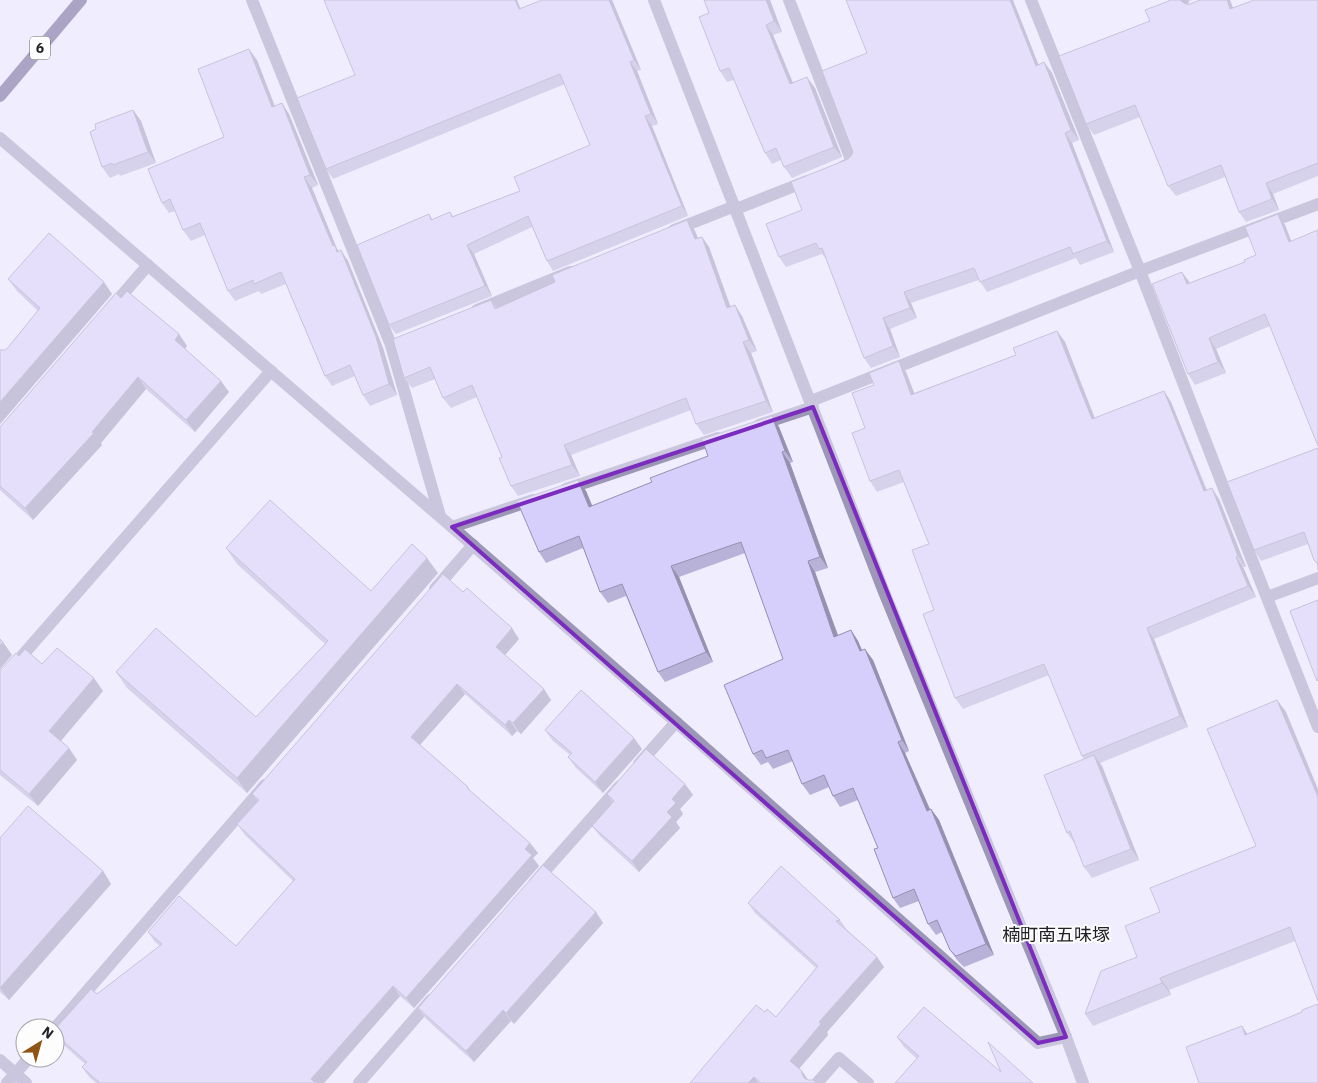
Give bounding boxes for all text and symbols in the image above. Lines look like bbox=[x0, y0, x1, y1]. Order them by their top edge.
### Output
road number: 6 bbox=[30, 36, 50, 59]
district label: 楠町南五味塚 bbox=[1002, 923, 1110, 946]
north arrow bbox=[15, 1018, 65, 1068]
text: N bbox=[38, 1022, 57, 1043]

